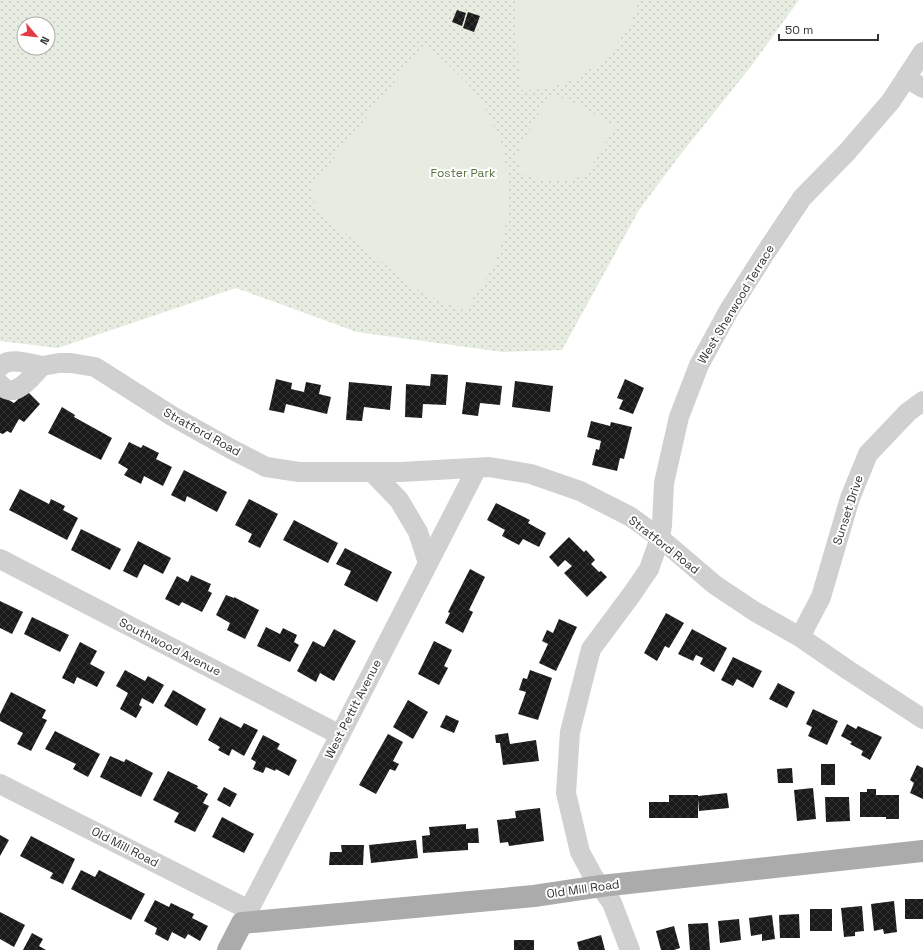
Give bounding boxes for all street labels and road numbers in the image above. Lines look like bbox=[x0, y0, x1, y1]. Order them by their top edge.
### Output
street label: West Sherwood Terrace bbox=[694, 241, 778, 367]
street label: Stratford Road bbox=[161, 404, 243, 460]
street label: Sunset Drive bbox=[829, 473, 867, 547]
street label: Stratford Road bbox=[625, 512, 703, 578]
street label: Southwood Avenue bbox=[116, 614, 224, 680]
street label: West Pettit Avenue bbox=[321, 657, 385, 761]
street label: Old Mill Road bbox=[89, 823, 161, 871]
street label: Old Mill Road bbox=[545, 876, 621, 902]

